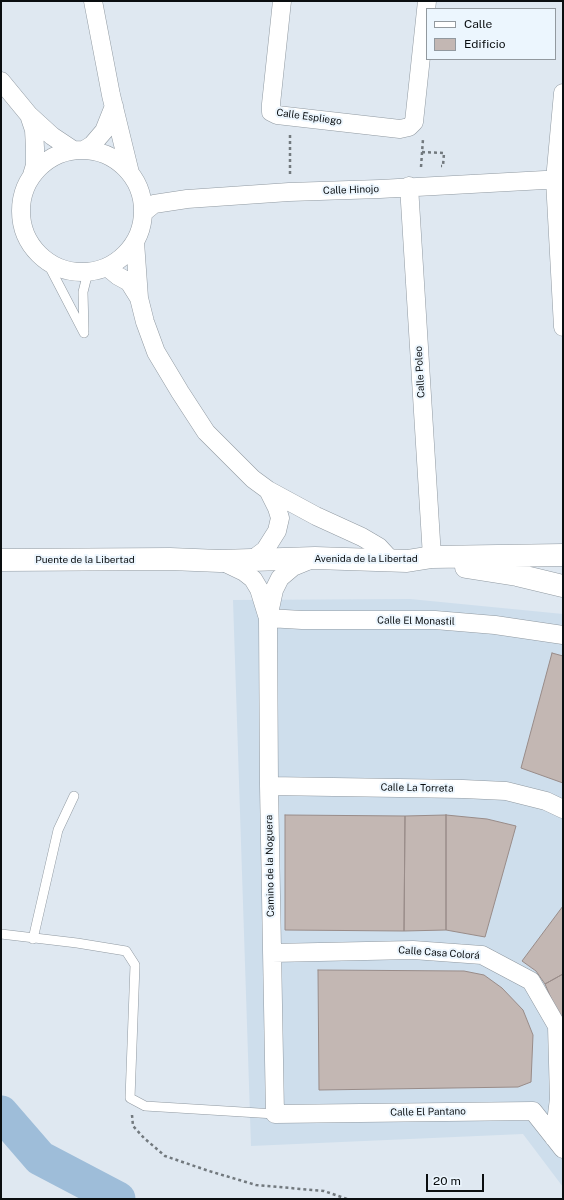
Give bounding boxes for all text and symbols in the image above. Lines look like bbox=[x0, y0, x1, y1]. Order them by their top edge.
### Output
legend bbox=[426, 8, 556, 60]
text: Calle bbox=[464, 17, 492, 31]
text: Edificio bbox=[464, 37, 506, 51]
street label: Calle Espliego bbox=[275, 106, 343, 128]
street label: Calle Hinojo bbox=[323, 183, 379, 197]
street label: Calle Poleo bbox=[413, 346, 427, 398]
street label: Avenida de la Libertad bbox=[314, 553, 418, 565]
street label: Puente de la Libertad bbox=[35, 554, 135, 566]
street label: Calle El Monastil bbox=[377, 614, 455, 628]
street label: Calle La Torreta bbox=[380, 781, 454, 795]
street label: Camino de la Noguera bbox=[263, 815, 277, 917]
street label: Calle Casa Colorá bbox=[398, 944, 480, 962]
street label: Calle El Pantano bbox=[390, 1105, 466, 1119]
scale bar bbox=[428, 1166, 486, 1192]
text: 20 m bbox=[433, 1174, 461, 1188]

